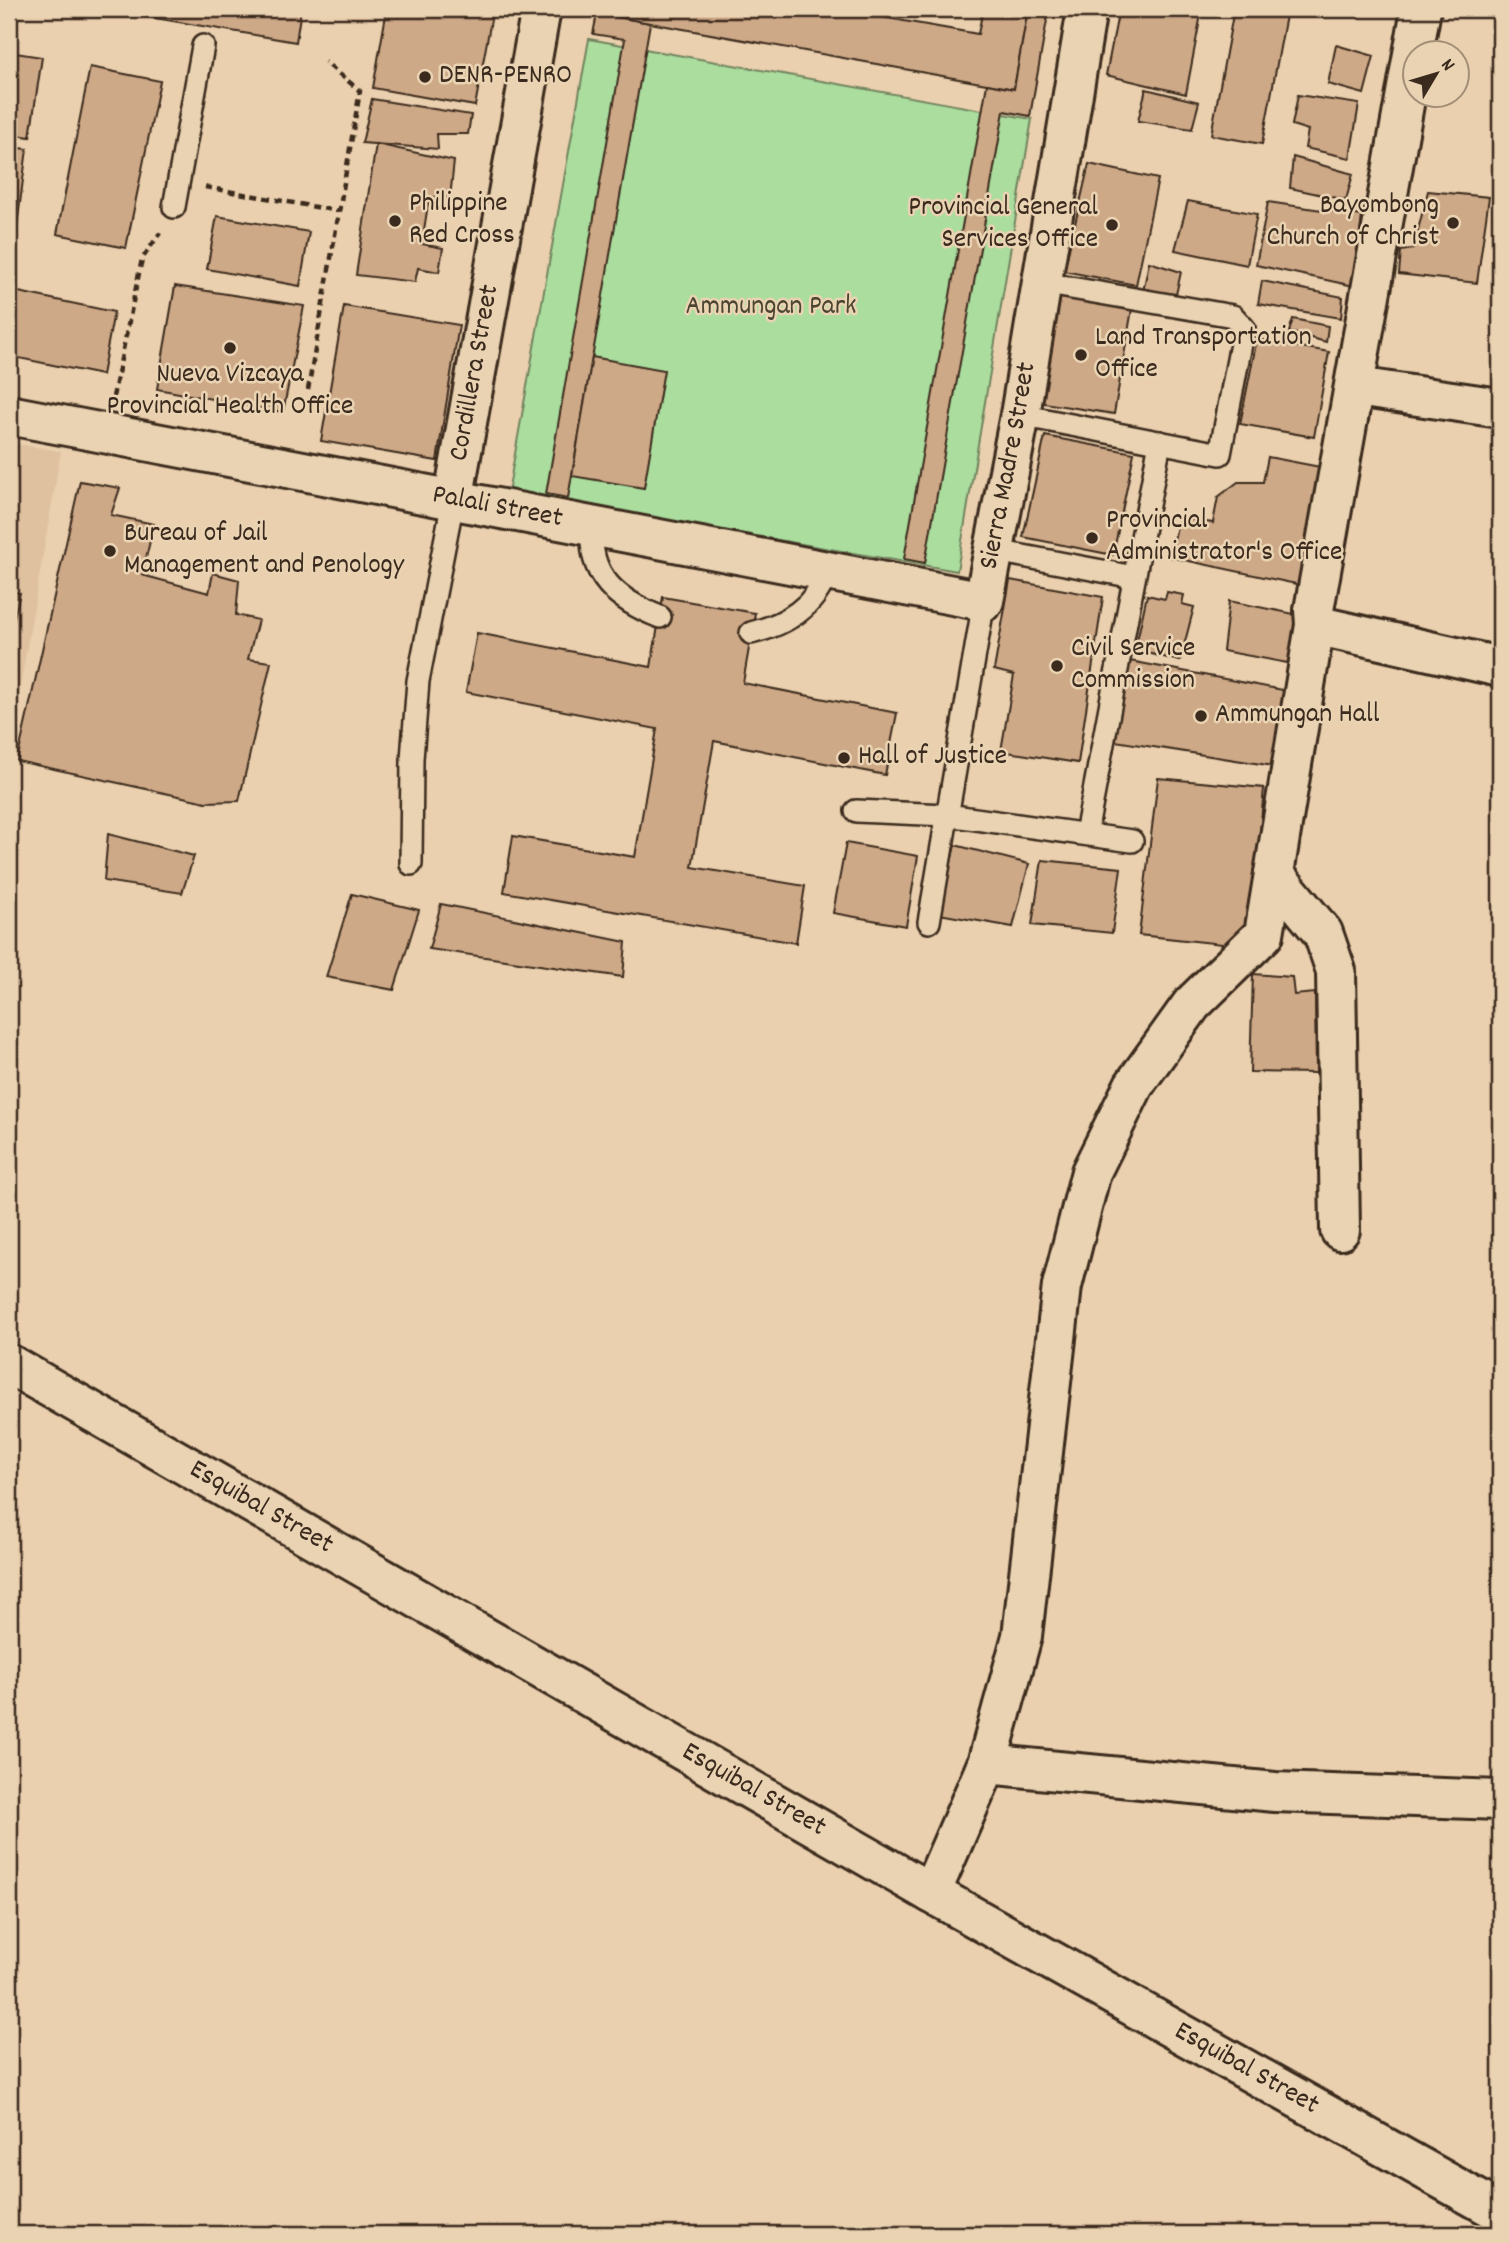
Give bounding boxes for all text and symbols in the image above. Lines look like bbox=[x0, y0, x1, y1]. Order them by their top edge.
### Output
north arrow bbox=[1400, 38, 1470, 108]
text: N bbox=[1433, 54, 1460, 78]
place label: DENR-PENRO bbox=[439, 57, 572, 97]
marker: DENR-PENRO bbox=[417, 69, 433, 85]
place label: Philippine Red Cross bbox=[409, 185, 515, 257]
place label: Bayombong Church of Christ bbox=[1266, 187, 1439, 259]
place label: Provincial General Services Office bbox=[908, 189, 1098, 261]
marker: Philippine Red Cross bbox=[387, 213, 403, 229]
marker: Bayombong Church of Christ bbox=[1445, 215, 1461, 231]
marker: Provincial General Services Office bbox=[1104, 217, 1120, 233]
street label: Cordillera Street bbox=[440, 282, 511, 465]
park label: Ammungan Park bbox=[685, 288, 857, 328]
place label: Land Transportation Office bbox=[1095, 319, 1312, 391]
marker: Nueva Vizcaya Provincial Health Office bbox=[222, 340, 238, 356]
marker: Land Transportation Office bbox=[1073, 347, 1089, 363]
place label: Nueva Vizcaya Provincial Health Office bbox=[107, 356, 353, 428]
street label: Sierra Madre Street bbox=[971, 359, 1048, 573]
street label: Palali Street bbox=[429, 476, 566, 540]
place label: Provincial Administrator's Office bbox=[1106, 502, 1342, 574]
place label: Bureau of Jail Management and Penology bbox=[124, 515, 405, 587]
marker: Provincial Administrator's Office bbox=[1084, 530, 1100, 546]
marker: Bureau of Jail Management and Penology bbox=[102, 543, 118, 559]
place label: Civil Service Commission bbox=[1071, 630, 1195, 702]
marker: Civil Service Commission bbox=[1049, 658, 1065, 674]
place label: Ammungan Hall bbox=[1215, 696, 1380, 736]
marker: Ammungan Hall bbox=[1193, 708, 1209, 724]
place label: Hall of Justice bbox=[858, 738, 1007, 778]
marker: Hall of Justice bbox=[836, 750, 852, 766]
street label: Esquibal Street bbox=[181, 1451, 340, 1566]
street label: Esquibal Street bbox=[674, 1734, 833, 1848]
street label: Esquibal Street bbox=[1166, 2013, 1326, 2126]

